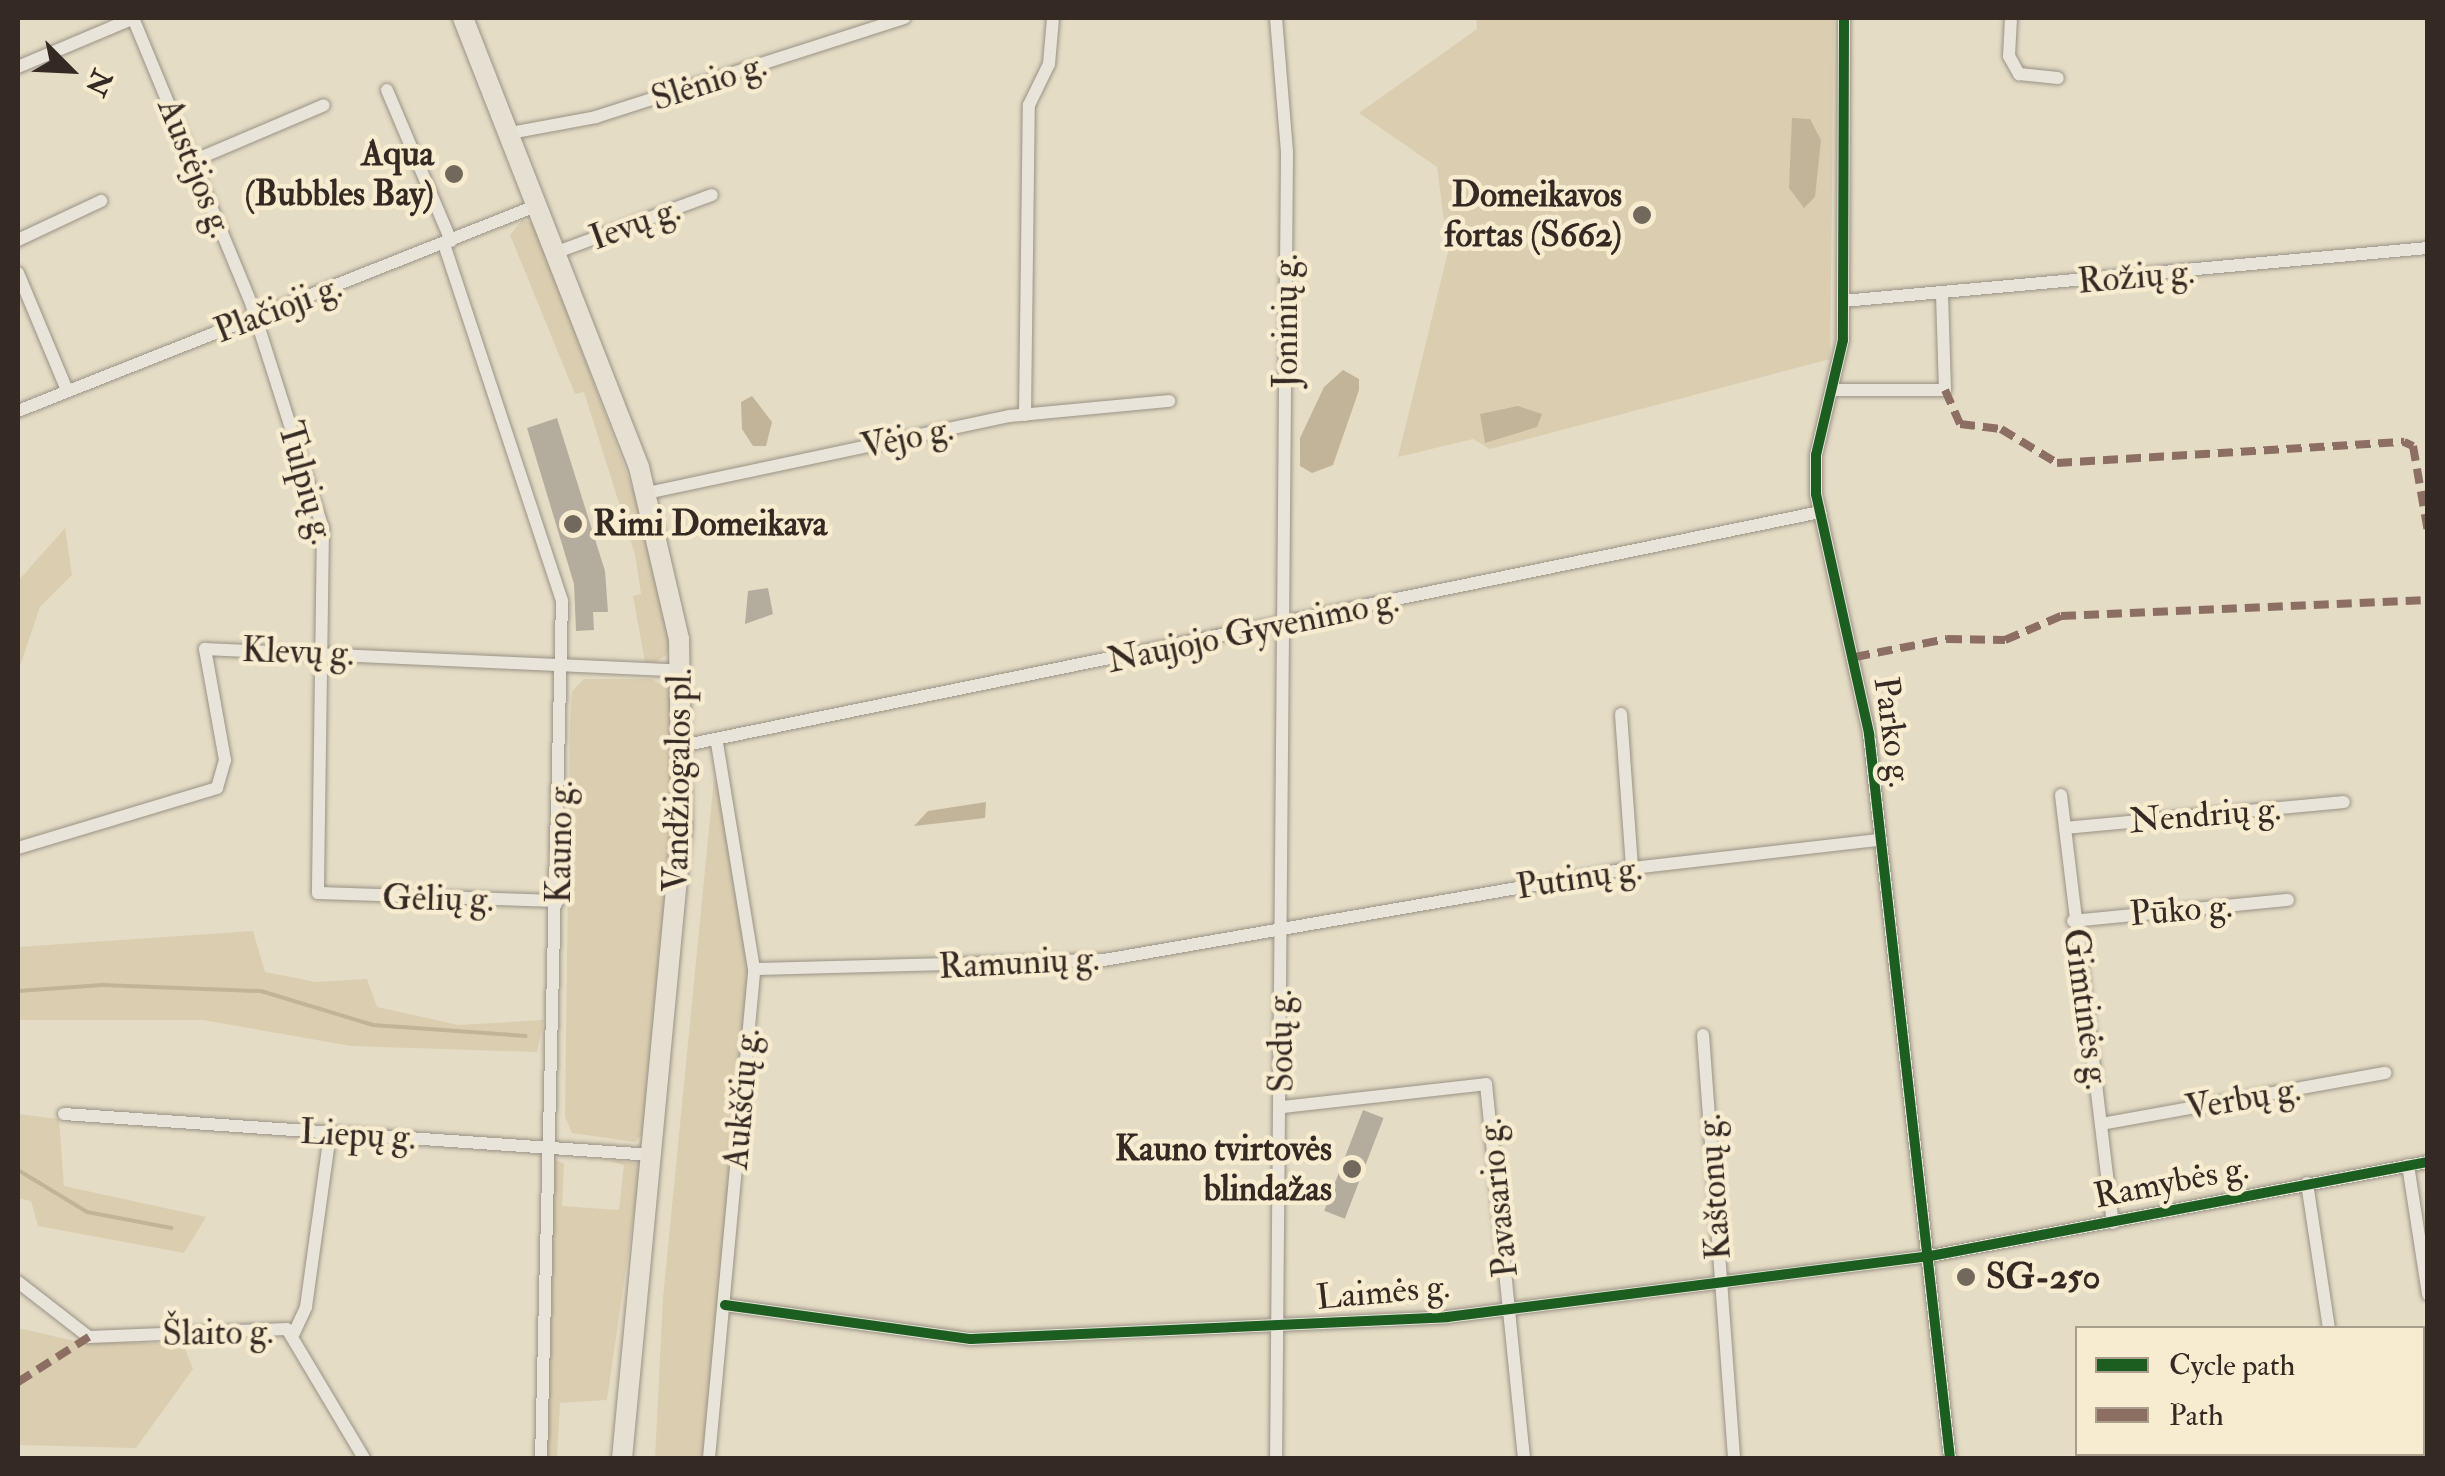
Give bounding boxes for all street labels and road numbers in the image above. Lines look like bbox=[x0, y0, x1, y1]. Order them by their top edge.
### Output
street label: Slėnio g. bbox=[646, 44, 772, 120]
street label: Austėjos g. bbox=[148, 92, 242, 244]
street label: Ievų g. bbox=[584, 188, 686, 260]
street label: Rožių g. bbox=[2076, 251, 2196, 303]
street label: Joninių g. bbox=[1265, 254, 1307, 388]
street label: Plačioji g. bbox=[209, 266, 347, 352]
street label: Vėjo g. bbox=[857, 408, 957, 468]
street label: Tulpių g. bbox=[269, 417, 343, 549]
street label: Naujojo Gyvenimo g. bbox=[1103, 580, 1403, 682]
street label: Klevų g. bbox=[241, 629, 355, 675]
street label: Vandžiogalos pl. bbox=[655, 668, 701, 892]
street label: Parko g. bbox=[1864, 674, 1922, 790]
street label: Kauno g. bbox=[538, 780, 582, 904]
street label: Nendrių g. bbox=[2128, 787, 2282, 843]
street label: Putinų g. bbox=[1513, 847, 1645, 909]
street label: Gėlių g. bbox=[382, 877, 494, 921]
street label: Pūko g. bbox=[2128, 885, 2234, 935]
street label: Gimtinės g. bbox=[2054, 926, 2118, 1092]
street label: Ramunių g. bbox=[938, 938, 1100, 988]
street label: Sodų g. bbox=[1259, 989, 1303, 1093]
street label: Aukščių g. bbox=[715, 1027, 769, 1171]
street label: Verbų g. bbox=[2182, 1068, 2304, 1130]
street label: Liepų g. bbox=[299, 1111, 417, 1159]
street label: Kaštonų g. bbox=[1688, 1113, 1740, 1261]
street label: Pavasario g. bbox=[1469, 1117, 1527, 1279]
street label: Ramybės g. bbox=[2090, 1146, 2252, 1218]
street label: Laimės g. bbox=[1314, 1265, 1452, 1319]
street label: Šlaito g. bbox=[162, 1311, 274, 1355]

